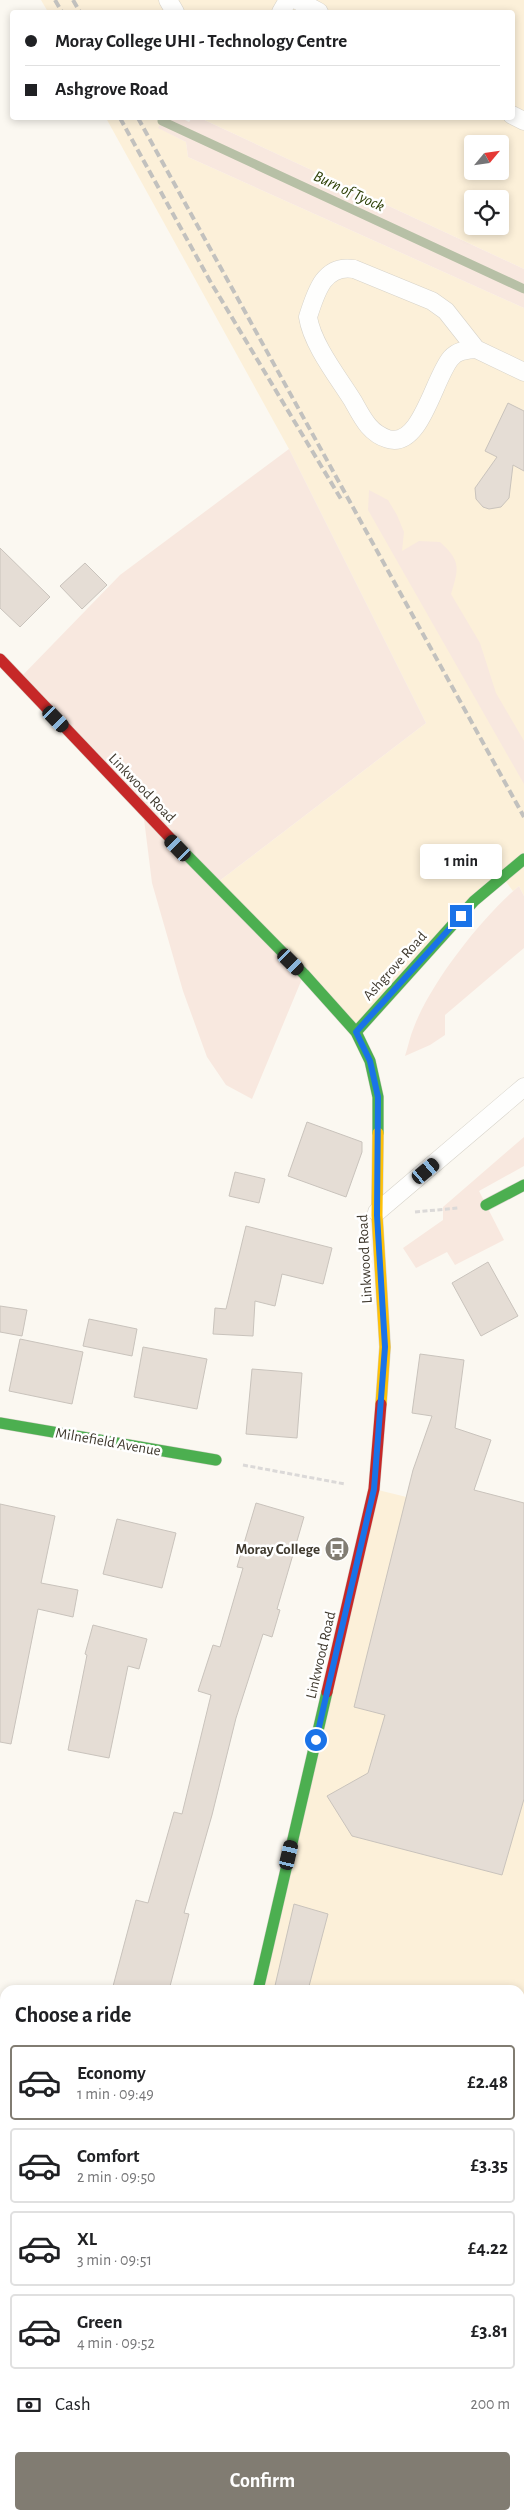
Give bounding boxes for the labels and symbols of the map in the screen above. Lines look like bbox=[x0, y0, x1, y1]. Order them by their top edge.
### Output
north arrow bbox=[464, 135, 509, 180]
water label: Burn of Tyock bbox=[311, 168, 387, 214]
car bbox=[40, 703, 71, 735]
street label: Linkwood Road bbox=[106, 751, 179, 825]
car bbox=[162, 832, 193, 864]
callout: 1 min bbox=[420, 844, 502, 878]
route end bbox=[450, 905, 472, 927]
street label: Ashgrove Road bbox=[360, 929, 430, 1003]
car bbox=[275, 946, 306, 978]
car bbox=[409, 1156, 442, 1186]
street label: Linkwood Road bbox=[355, 1214, 375, 1304]
street label: Milnefield Avenue bbox=[54, 1425, 162, 1459]
bus stop icon: Moray College bbox=[324, 1536, 350, 1562]
place label: Moray College bbox=[236, 1542, 320, 1557]
street label: Linkwood Road bbox=[304, 1610, 338, 1700]
route start bbox=[305, 1729, 327, 1751]
car bbox=[278, 1839, 299, 1871]

